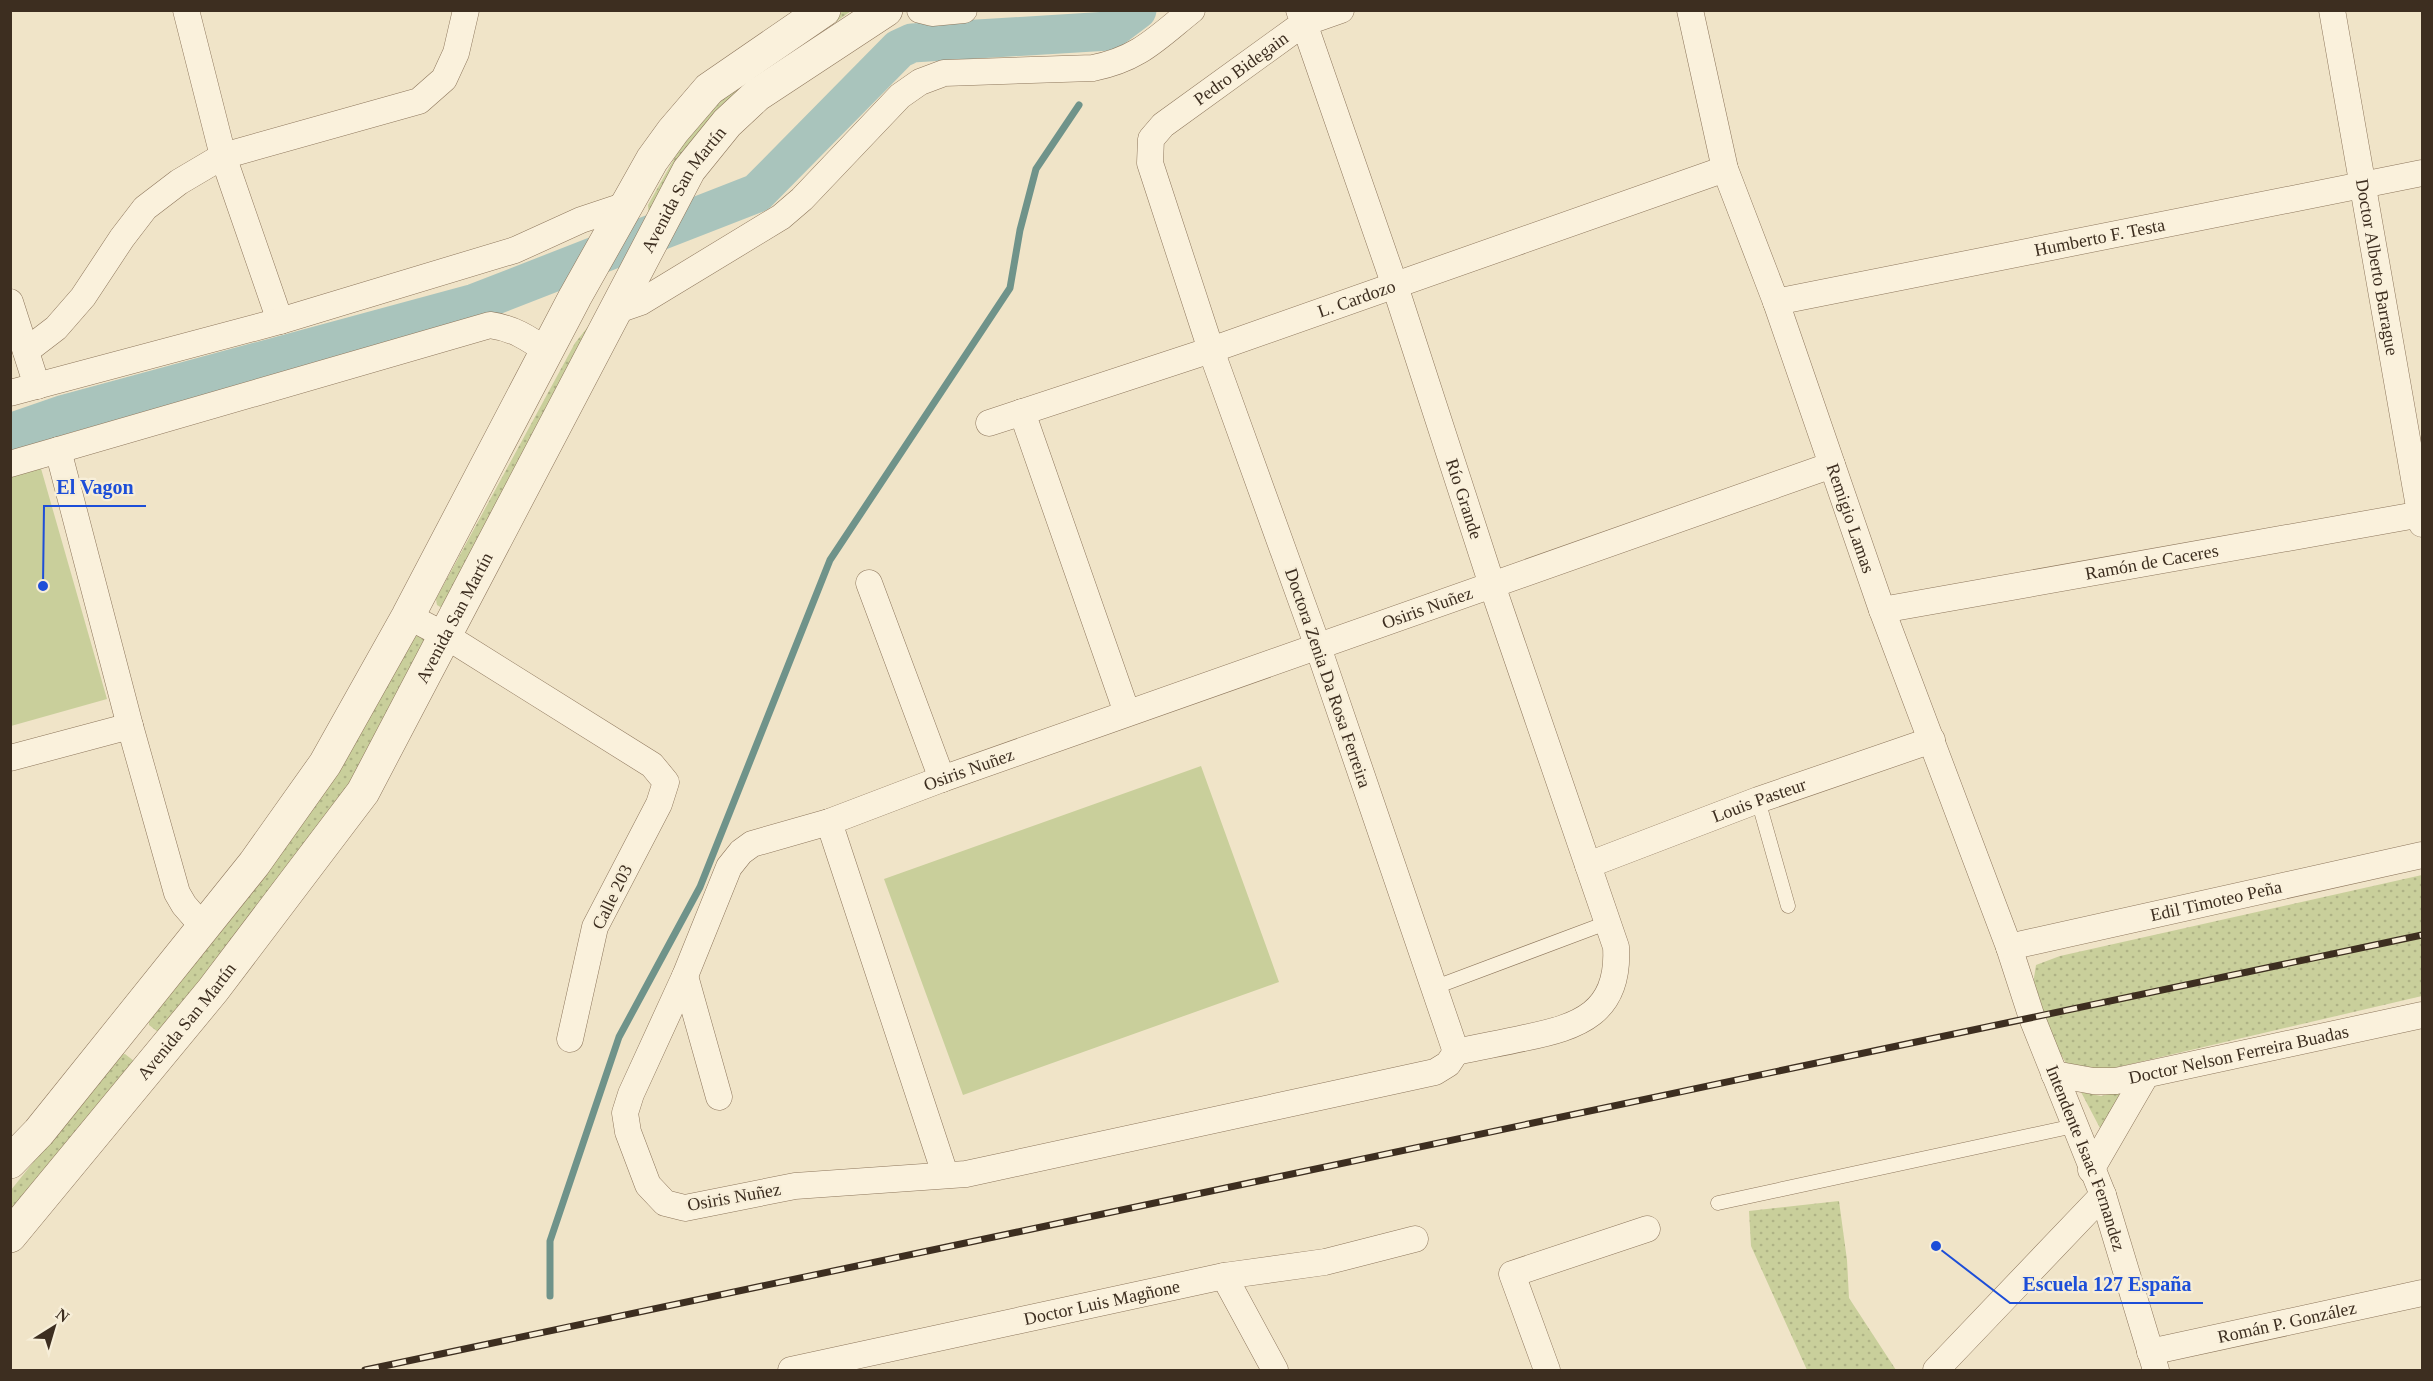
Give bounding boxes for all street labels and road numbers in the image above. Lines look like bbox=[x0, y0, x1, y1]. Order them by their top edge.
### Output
street label: Pedro Bidegain bbox=[1190, 28, 1292, 109]
street label: Avenida San Martín bbox=[637, 123, 730, 256]
street label: Doctor Alberto Barrague bbox=[2352, 177, 2402, 357]
street label: Humberto F. Testa bbox=[2033, 215, 2167, 260]
street label: L. Cardozo bbox=[1315, 276, 1398, 322]
street label: Río Grande bbox=[1442, 456, 1486, 542]
street label: Remigio Lamas bbox=[1822, 461, 1879, 576]
street label: Ramón de Caceres bbox=[2084, 540, 2220, 584]
street label: Avenida San Martín bbox=[412, 549, 497, 687]
street label: Doctora Zenia Da Rosa Ferreira bbox=[1281, 566, 1375, 790]
street label: Osiris Nuñez bbox=[1379, 583, 1475, 633]
street label: Osiris Nuñez bbox=[921, 744, 1017, 795]
street label: Louis Pasteur bbox=[1709, 774, 1809, 827]
street label: Calle 203 bbox=[588, 861, 636, 933]
street label: Edil Timoteo Peña bbox=[2148, 877, 2284, 925]
street label: Avenida San Martín bbox=[133, 959, 240, 1084]
street label: Doctor Nelson Ferreira Buadas bbox=[2127, 1021, 2350, 1088]
street label: Intendente Isaac Fernandez bbox=[2042, 1062, 2129, 1253]
street label: Osiris Nuñez bbox=[686, 1179, 782, 1215]
street label: Doctor Luis Magñone bbox=[1022, 1276, 1182, 1329]
street label: Román P. González bbox=[2216, 1298, 2358, 1347]

